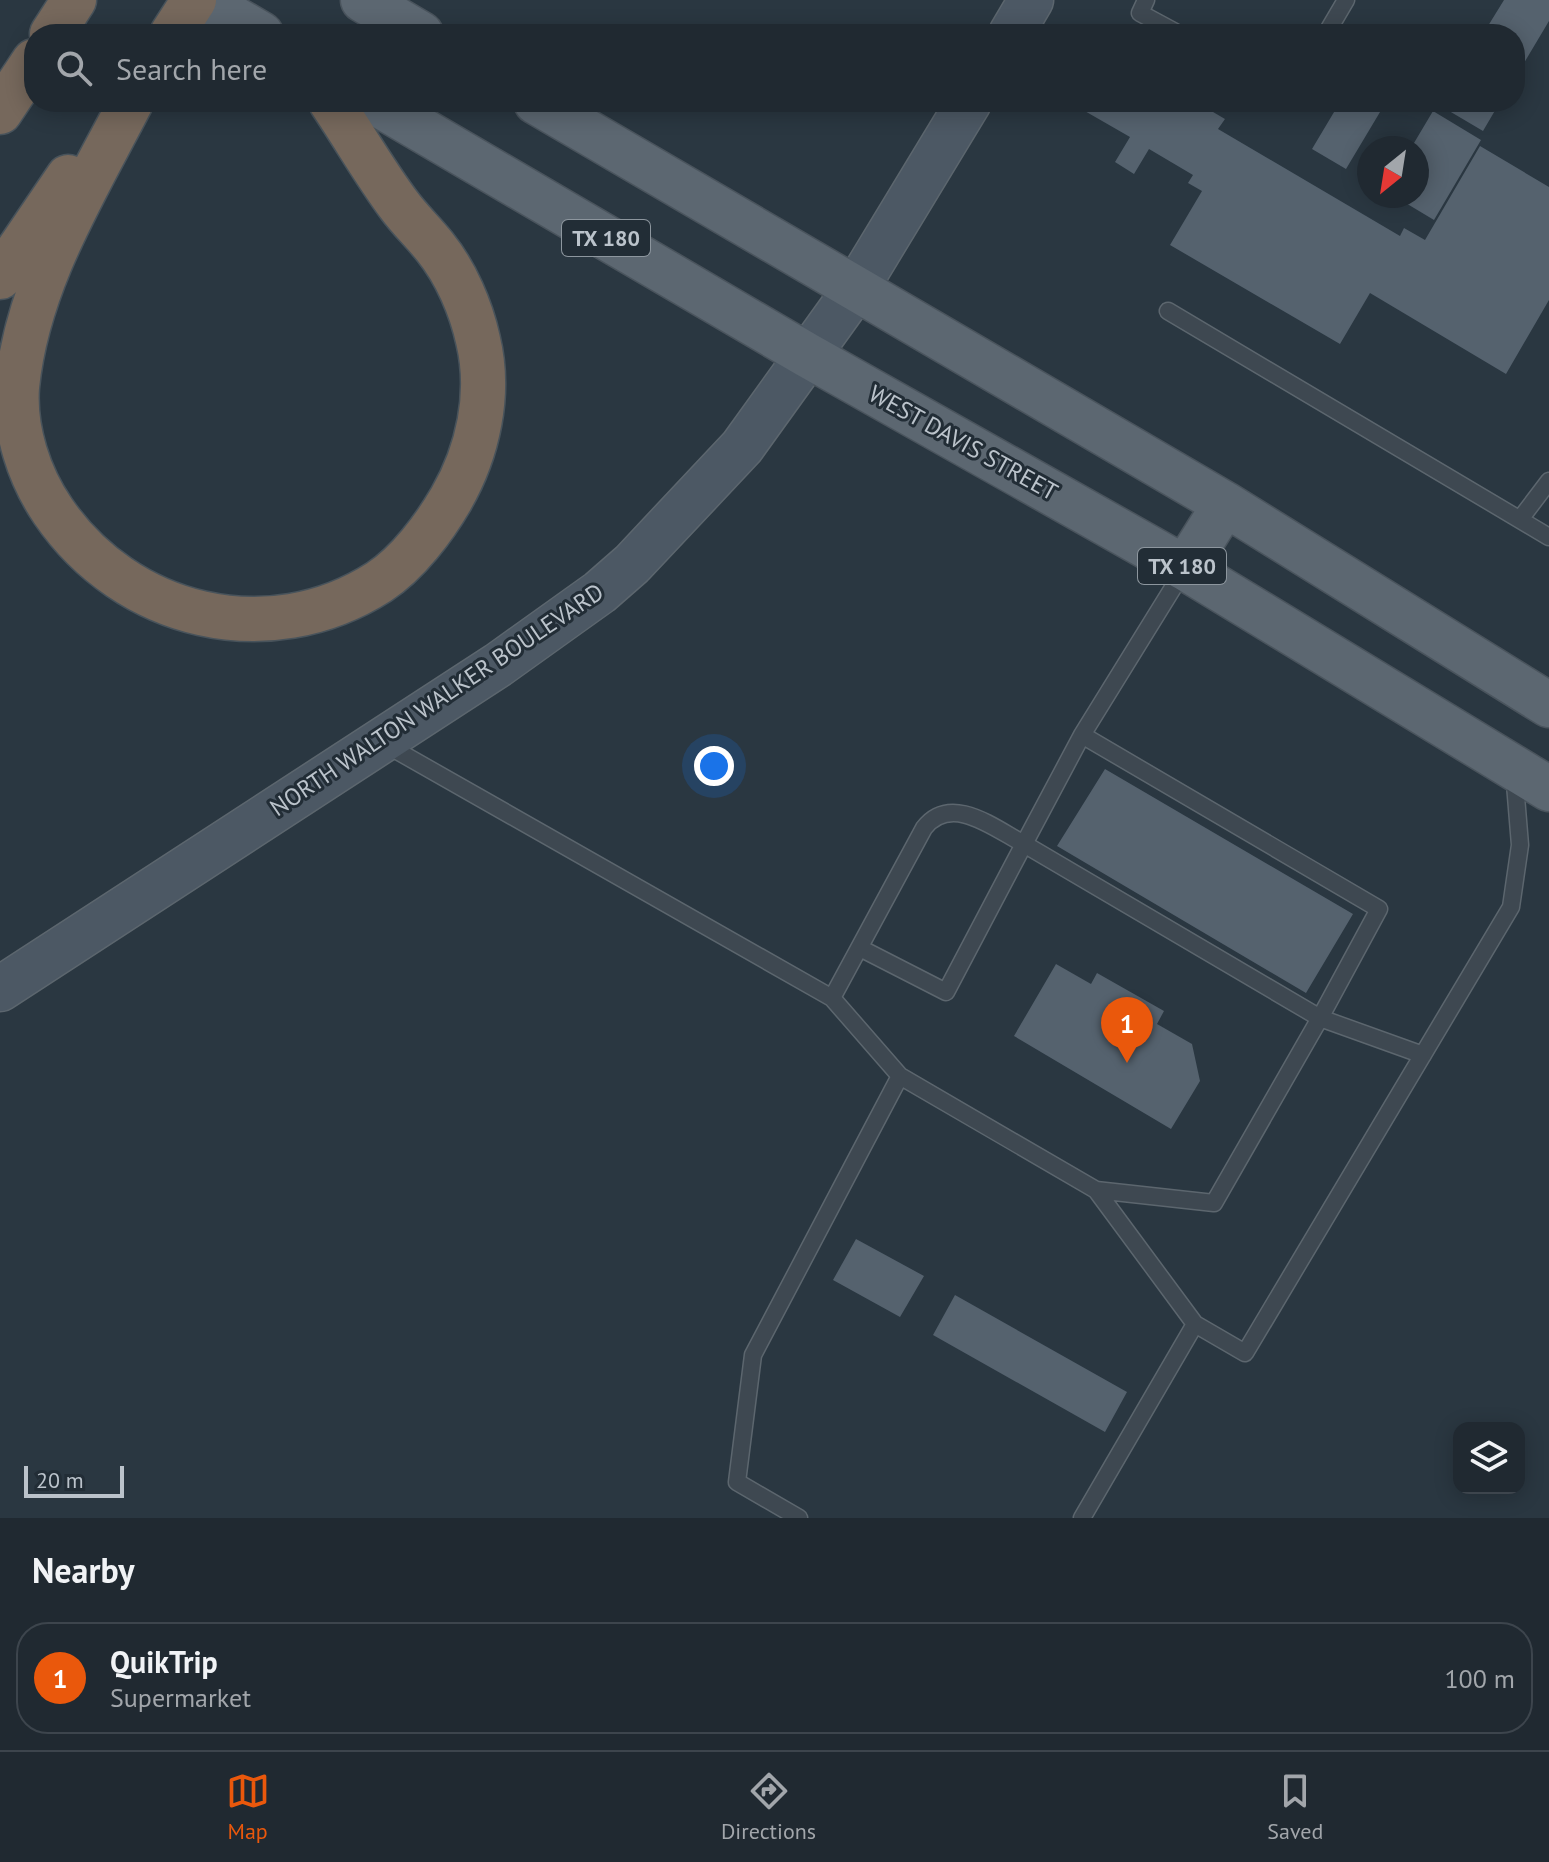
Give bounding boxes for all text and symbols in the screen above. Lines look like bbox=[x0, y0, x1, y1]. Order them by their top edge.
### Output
search box bbox=[24, 24, 1525, 112]
icon: search bbox=[52, 46, 96, 90]
text: Search here bbox=[116, 49, 267, 88]
north arrow bbox=[1357, 136, 1429, 208]
road number: TX 180 bbox=[562, 220, 650, 256]
street label: WEST DAVIS STREET bbox=[863, 378, 1063, 507]
road number: TX 180 bbox=[1138, 548, 1226, 584]
street label: NORTH WALTON WALKER BOULEVARD bbox=[264, 576, 610, 823]
your location bbox=[694, 746, 734, 786]
pin: 1 bbox=[1101, 997, 1153, 1063]
map controls bbox=[1453, 1422, 1525, 1494]
button: layers bbox=[1453, 1422, 1525, 1494]
scale bar bbox=[24, 1462, 124, 1498]
text: 20 m bbox=[36, 1466, 84, 1494]
text: Nearby bbox=[32, 1548, 134, 1592]
text: QuikTrip bbox=[110, 1642, 218, 1681]
text: 1 bbox=[53, 1662, 67, 1695]
text: 100 m bbox=[1444, 1662, 1515, 1695]
text: Supermarket bbox=[110, 1681, 251, 1714]
tab: Map bbox=[226, 1769, 270, 1845]
tab: Directions bbox=[721, 1769, 816, 1845]
tab: Saved bbox=[1267, 1769, 1323, 1845]

